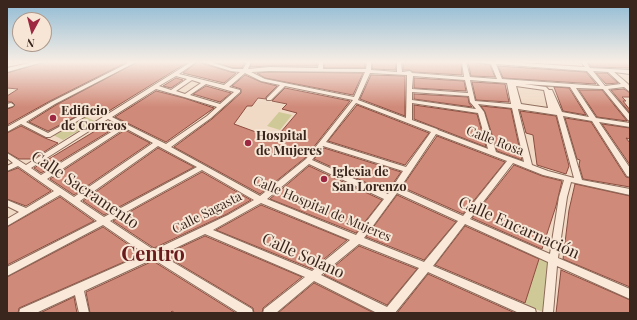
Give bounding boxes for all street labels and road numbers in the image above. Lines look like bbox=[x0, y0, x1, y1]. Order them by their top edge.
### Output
street label: Calle Rosa bbox=[464, 123, 526, 159]
street label: Calle Sacramento bbox=[27, 147, 143, 233]
street label: Calle Hospital de Mujeres bbox=[251, 173, 393, 245]
street label: Calle Sagasta bbox=[170, 189, 244, 237]
street label: Calle Encarnación bbox=[455, 193, 583, 263]
street label: Calle Solano bbox=[259, 229, 347, 283]

